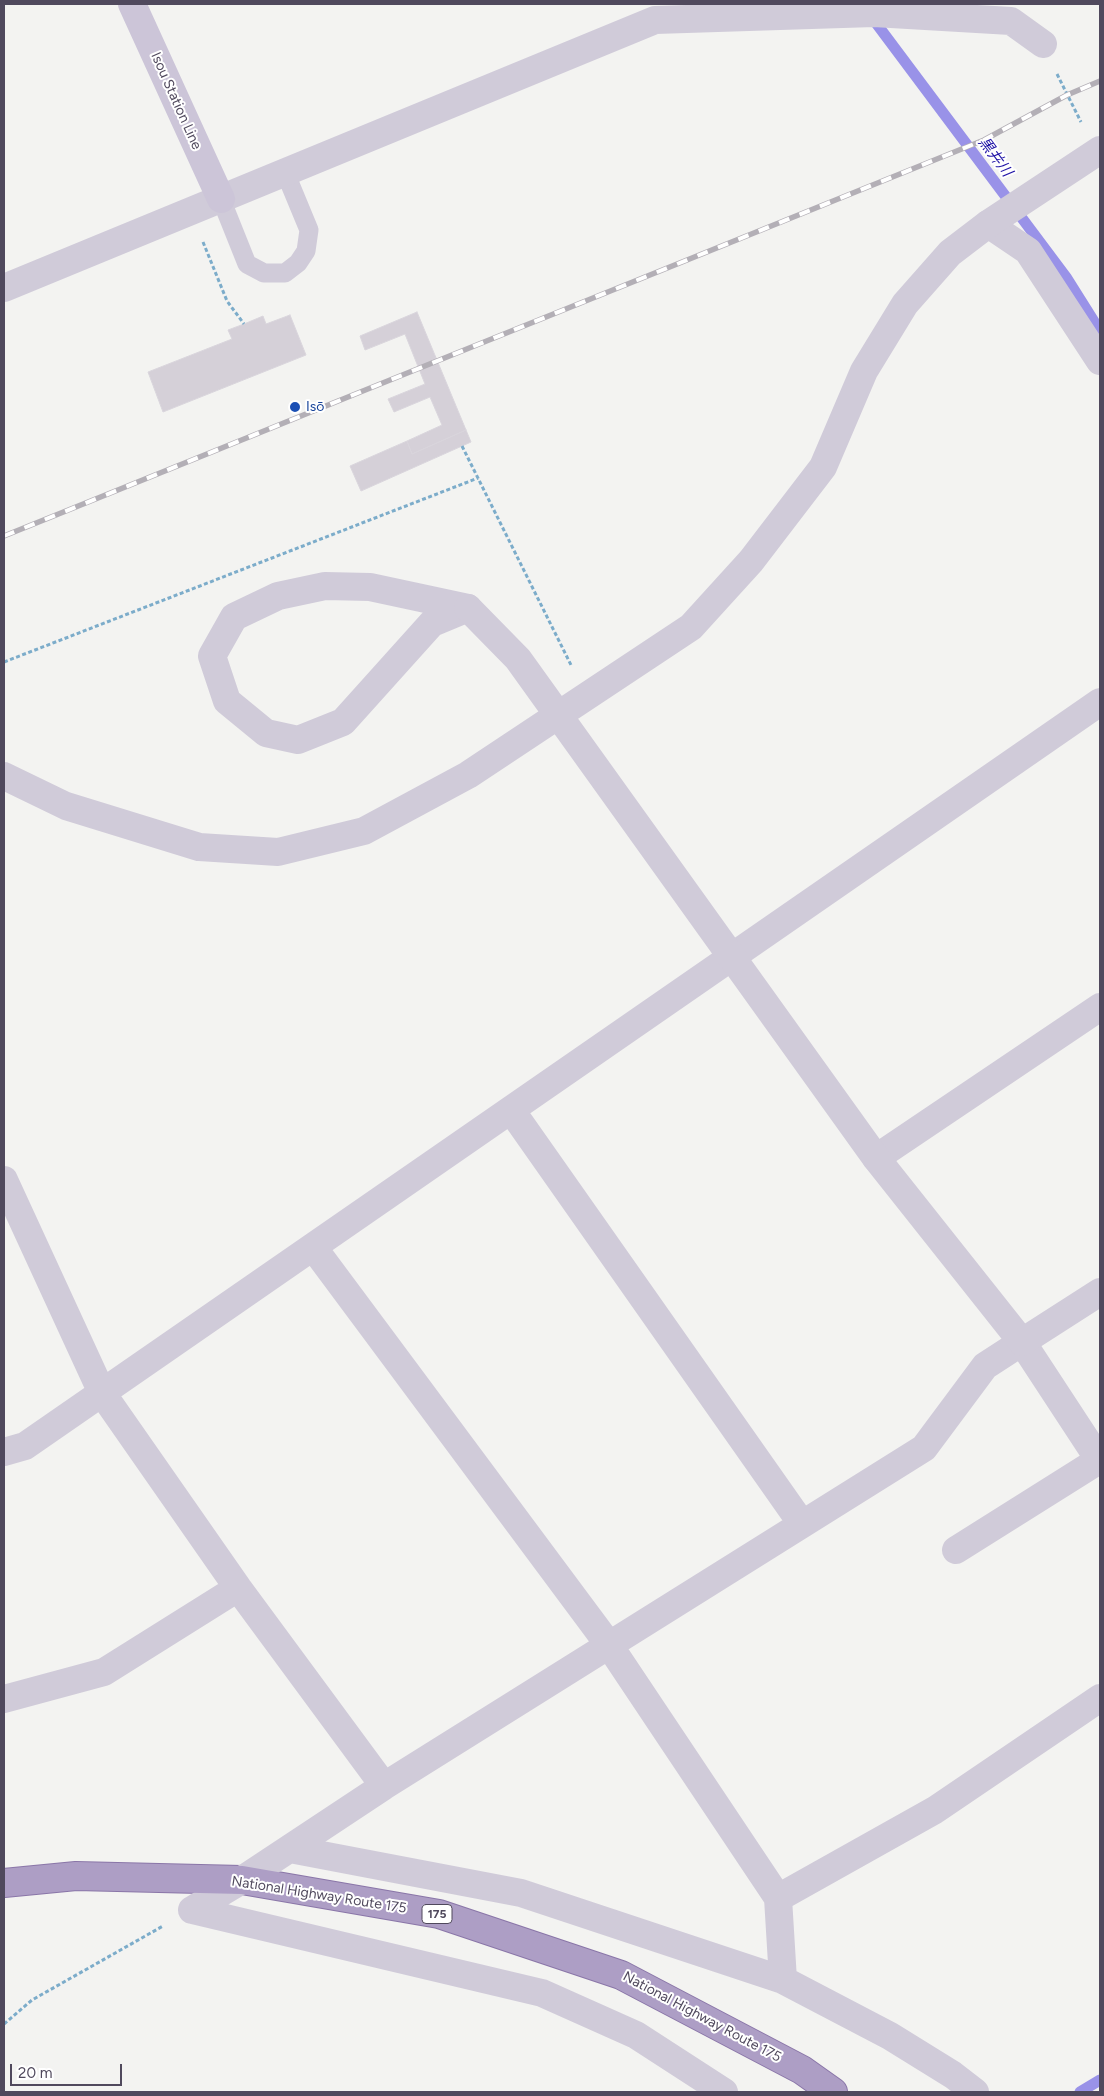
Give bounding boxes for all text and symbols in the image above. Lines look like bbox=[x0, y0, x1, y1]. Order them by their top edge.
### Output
street label: Isou Station Line bbox=[147, 50, 205, 152]
water label: 黒井川 bbox=[974, 134, 1016, 180]
place label: Isō bbox=[306, 399, 324, 415]
marker: Isō bbox=[288, 400, 302, 414]
street label: National Highway Route 175 bbox=[230, 1873, 408, 1917]
road number: 175 bbox=[422, 1905, 452, 1924]
street label: National Highway Route 175 bbox=[620, 1968, 784, 2066]
scale bar bbox=[12, 2054, 125, 2086]
text: 20 m bbox=[18, 2064, 52, 2082]

